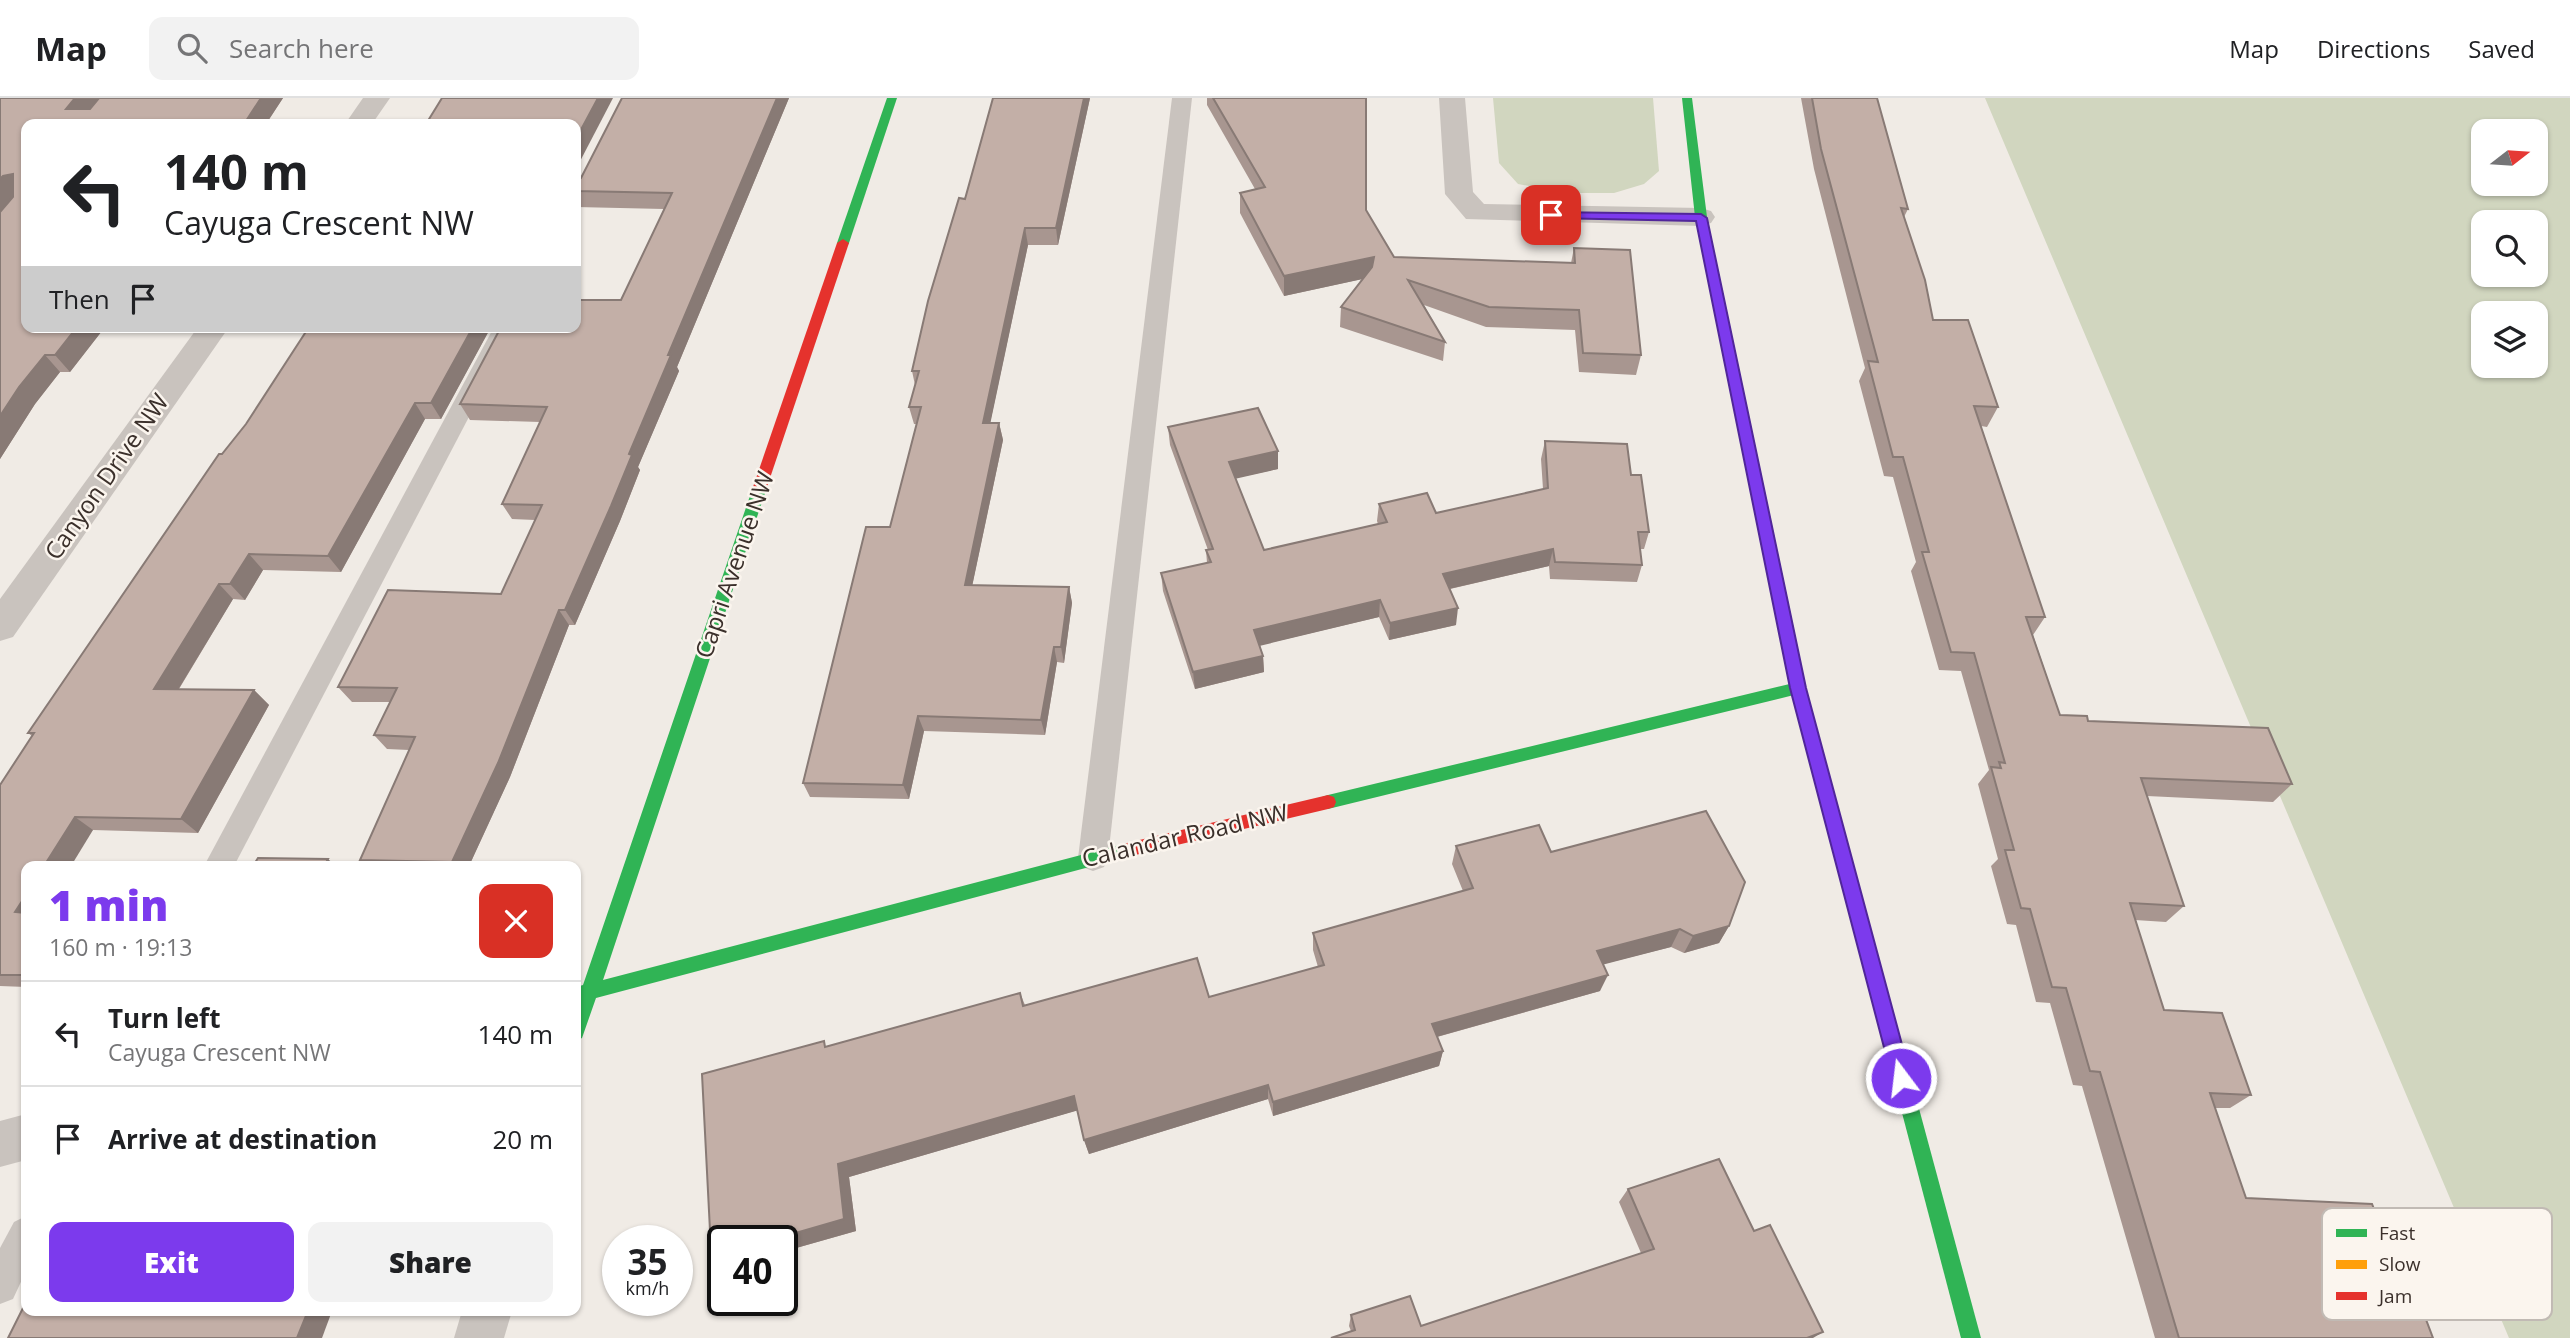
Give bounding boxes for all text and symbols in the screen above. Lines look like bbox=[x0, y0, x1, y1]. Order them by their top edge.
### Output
search box bbox=[149, 17, 639, 80]
text: Map bbox=[35, 26, 107, 71]
icon: search bbox=[173, 29, 211, 67]
text: Search here bbox=[229, 30, 374, 66]
text: Map bbox=[2229, 32, 2279, 65]
text: Directions bbox=[2317, 32, 2430, 65]
text: Saved bbox=[2468, 32, 2535, 65]
north arrow bbox=[2471, 119, 2548, 196]
map controls bbox=[2471, 119, 2548, 378]
text: 140 m bbox=[164, 138, 309, 204]
icon: left bbox=[49, 147, 140, 238]
pin bbox=[1521, 185, 1581, 245]
icon: arrive bbox=[1532, 196, 1570, 234]
text: Cayuga Crescent NW bbox=[164, 201, 474, 244]
button: search bbox=[2471, 210, 2548, 287]
icon: arrive bbox=[124, 280, 162, 318]
text: Then bbox=[49, 281, 110, 317]
button: layers bbox=[2471, 301, 2548, 378]
street label: Canyon Drive NW bbox=[36, 386, 175, 566]
street label: Capri Avenue NW bbox=[686, 467, 781, 662]
street label: Calandar Road NW bbox=[1078, 795, 1291, 874]
text: 1 min bbox=[49, 876, 168, 933]
button: close bbox=[479, 884, 553, 958]
text: 160 m · 19:13 bbox=[49, 931, 192, 963]
text: Turn left bbox=[108, 1000, 220, 1036]
icon: left bbox=[49, 1015, 87, 1053]
text: 140 m bbox=[478, 1016, 553, 1052]
text: Cayuga Crescent NW bbox=[108, 1036, 331, 1068]
position arrow bbox=[1864, 1041, 1938, 1115]
icon: arrive bbox=[49, 1120, 87, 1158]
text: Arrive at destination bbox=[108, 1121, 377, 1157]
text: 20 m bbox=[492, 1121, 553, 1157]
legend bbox=[2322, 1208, 2552, 1320]
text: Fast bbox=[2379, 1220, 2415, 1246]
button: Exit bbox=[49, 1222, 294, 1302]
button: Share bbox=[308, 1222, 553, 1302]
speed limit sign: 40 bbox=[707, 1225, 798, 1316]
text: 35 bbox=[627, 1238, 668, 1285]
text: Slow bbox=[2379, 1251, 2421, 1277]
text: km/h bbox=[626, 1276, 669, 1300]
text: Jam bbox=[2377, 1283, 2412, 1309]

